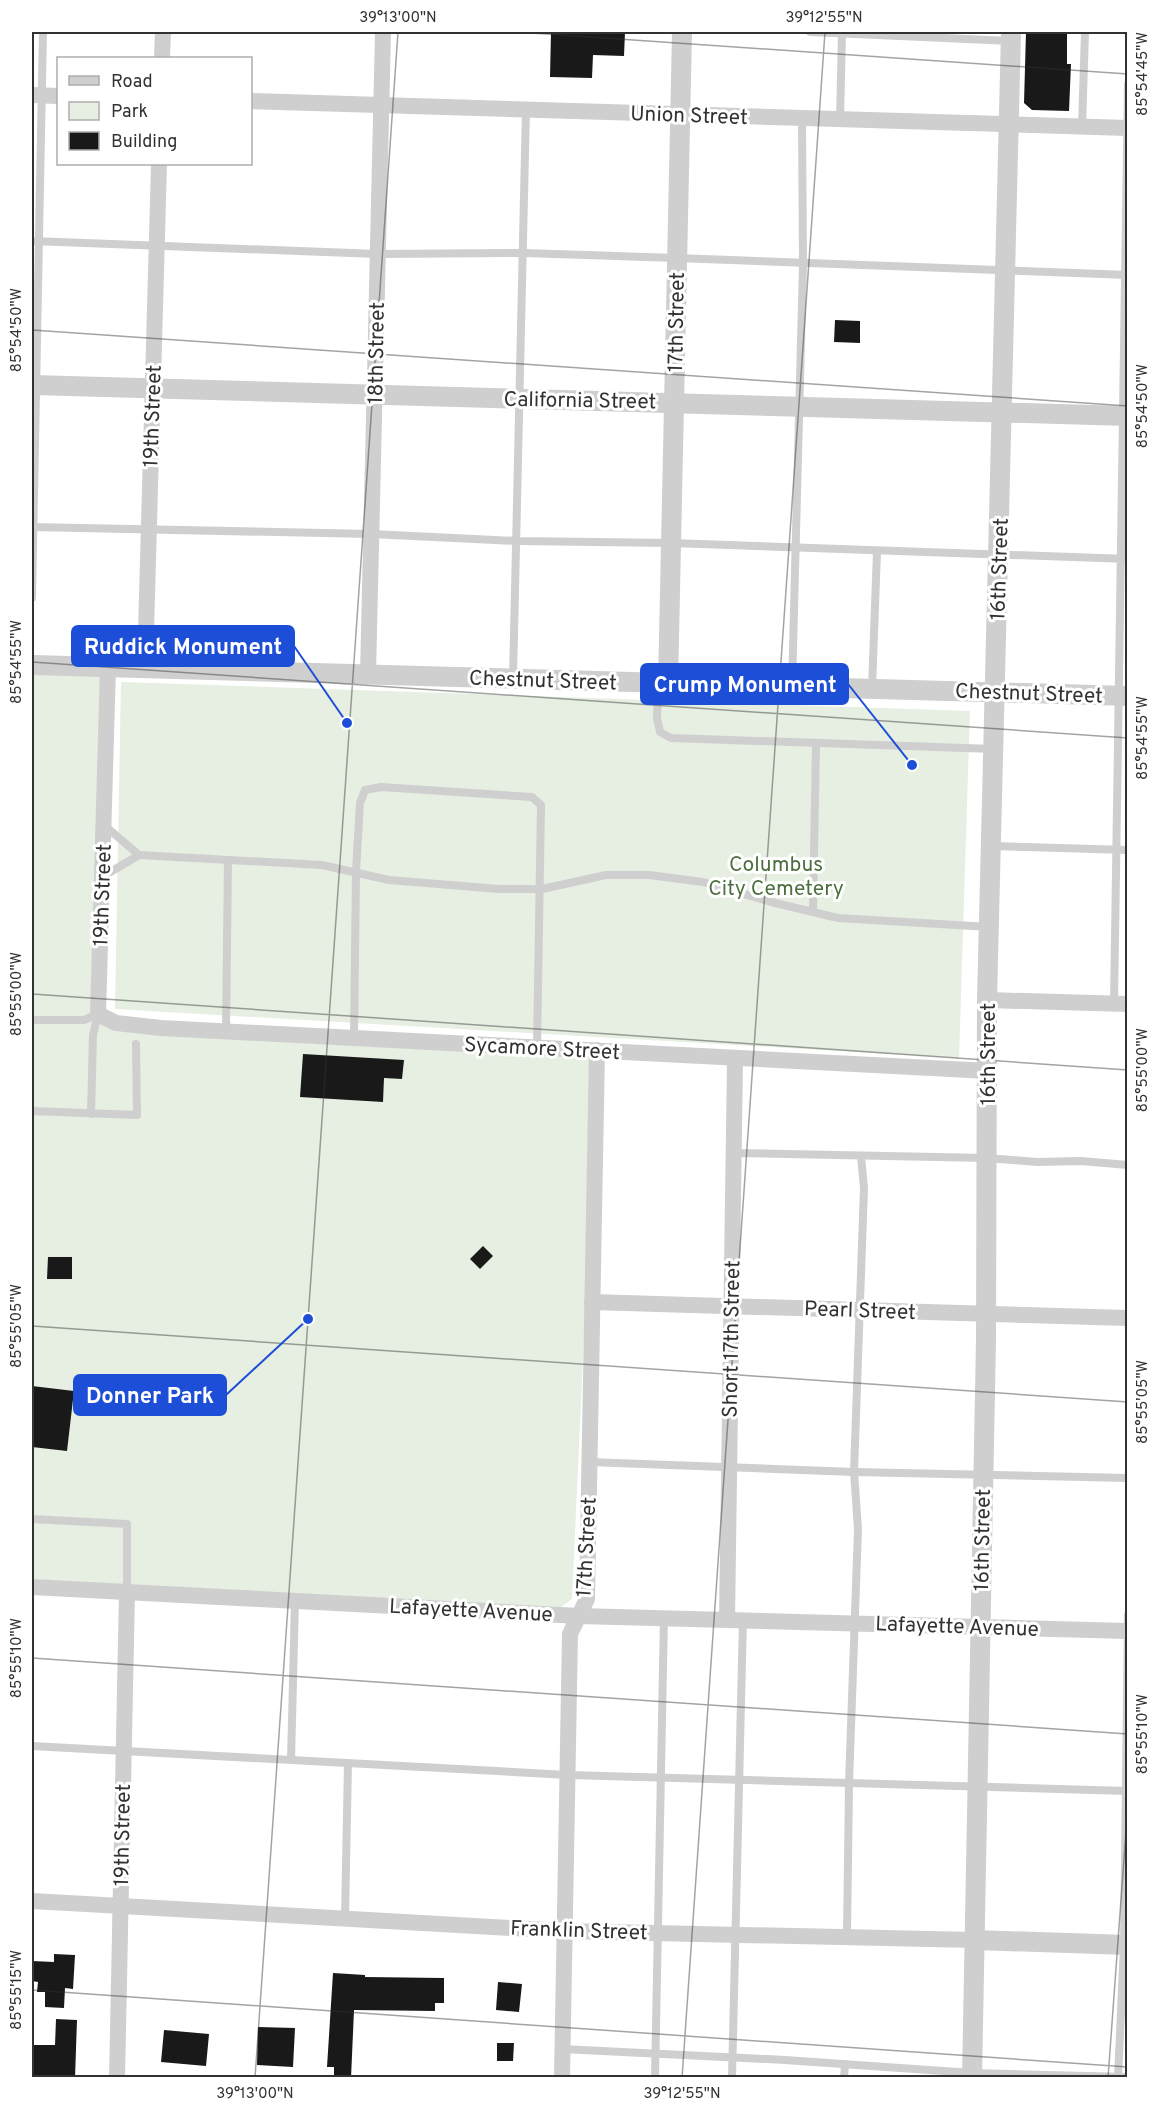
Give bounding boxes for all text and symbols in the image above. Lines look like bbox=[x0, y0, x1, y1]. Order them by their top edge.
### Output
text: 39°13'00"N bbox=[359, 9, 437, 28]
text: 39°12'55"N bbox=[785, 9, 863, 28]
text: 85°54'45"W bbox=[1134, 32, 1153, 116]
legend bbox=[57, 57, 252, 165]
text: Road bbox=[111, 71, 153, 94]
text: Park bbox=[111, 101, 148, 124]
street label: Union Street bbox=[630, 101, 748, 132]
text: Building bbox=[111, 131, 177, 154]
street label: 17th Street bbox=[663, 272, 692, 372]
text: 85°54'50"W bbox=[8, 288, 27, 372]
street label: 18th Street bbox=[363, 302, 392, 404]
street label: 19th Street bbox=[138, 364, 169, 468]
text: 85°54'50"W bbox=[1134, 364, 1153, 448]
street label: California Street bbox=[503, 387, 656, 416]
street label: 16th Street bbox=[985, 517, 1016, 621]
text: 85°54'55"W bbox=[8, 620, 27, 704]
callout: Ruddick Monument bbox=[72, 626, 294, 666]
text: Ruddick Monument bbox=[84, 635, 282, 662]
callout: Crump Monument bbox=[641, 664, 848, 704]
street label: Chestnut Street bbox=[469, 665, 617, 698]
text: Crump Monument bbox=[653, 673, 837, 700]
street label: Chestnut Street bbox=[955, 678, 1103, 711]
text: 85°54'55"W bbox=[1134, 696, 1153, 780]
street label: 19th Street bbox=[88, 843, 119, 947]
park label: Columbus City Cemetery bbox=[708, 852, 844, 903]
text: 85°55'00"W bbox=[8, 952, 27, 1036]
street label: 16th Street bbox=[976, 1003, 1003, 1105]
text: 85°55'00"W bbox=[1134, 1028, 1153, 1112]
street label: Sycamore Street bbox=[463, 1032, 621, 1067]
street label: Short 17th Street bbox=[718, 1260, 747, 1418]
text: 85°55'05"W bbox=[8, 1284, 27, 1368]
street label: Pearl Street bbox=[803, 1296, 916, 1327]
text: 85°55'05"W bbox=[1134, 1360, 1153, 1444]
callout: Donner Park bbox=[74, 1375, 226, 1415]
text: Donner Park bbox=[86, 1384, 214, 1411]
street label: 16th Street bbox=[969, 1489, 998, 1591]
street label: 17th Street bbox=[571, 1496, 604, 1598]
street label: Lafayette Avenue bbox=[388, 1594, 553, 1629]
street label: Lafayette Avenue bbox=[875, 1611, 1039, 1644]
text: 85°55'10"W bbox=[8, 1618, 27, 1698]
text: 85°55'10"W bbox=[1134, 1694, 1153, 1774]
street label: 19th Street bbox=[109, 1784, 138, 1886]
street label: Franklin Street bbox=[510, 1916, 648, 1947]
text: 85°55'15"W bbox=[8, 1950, 27, 2030]
text: 39°13'00"N bbox=[216, 2085, 294, 2104]
text: 39°12'55"N bbox=[643, 2085, 721, 2104]

